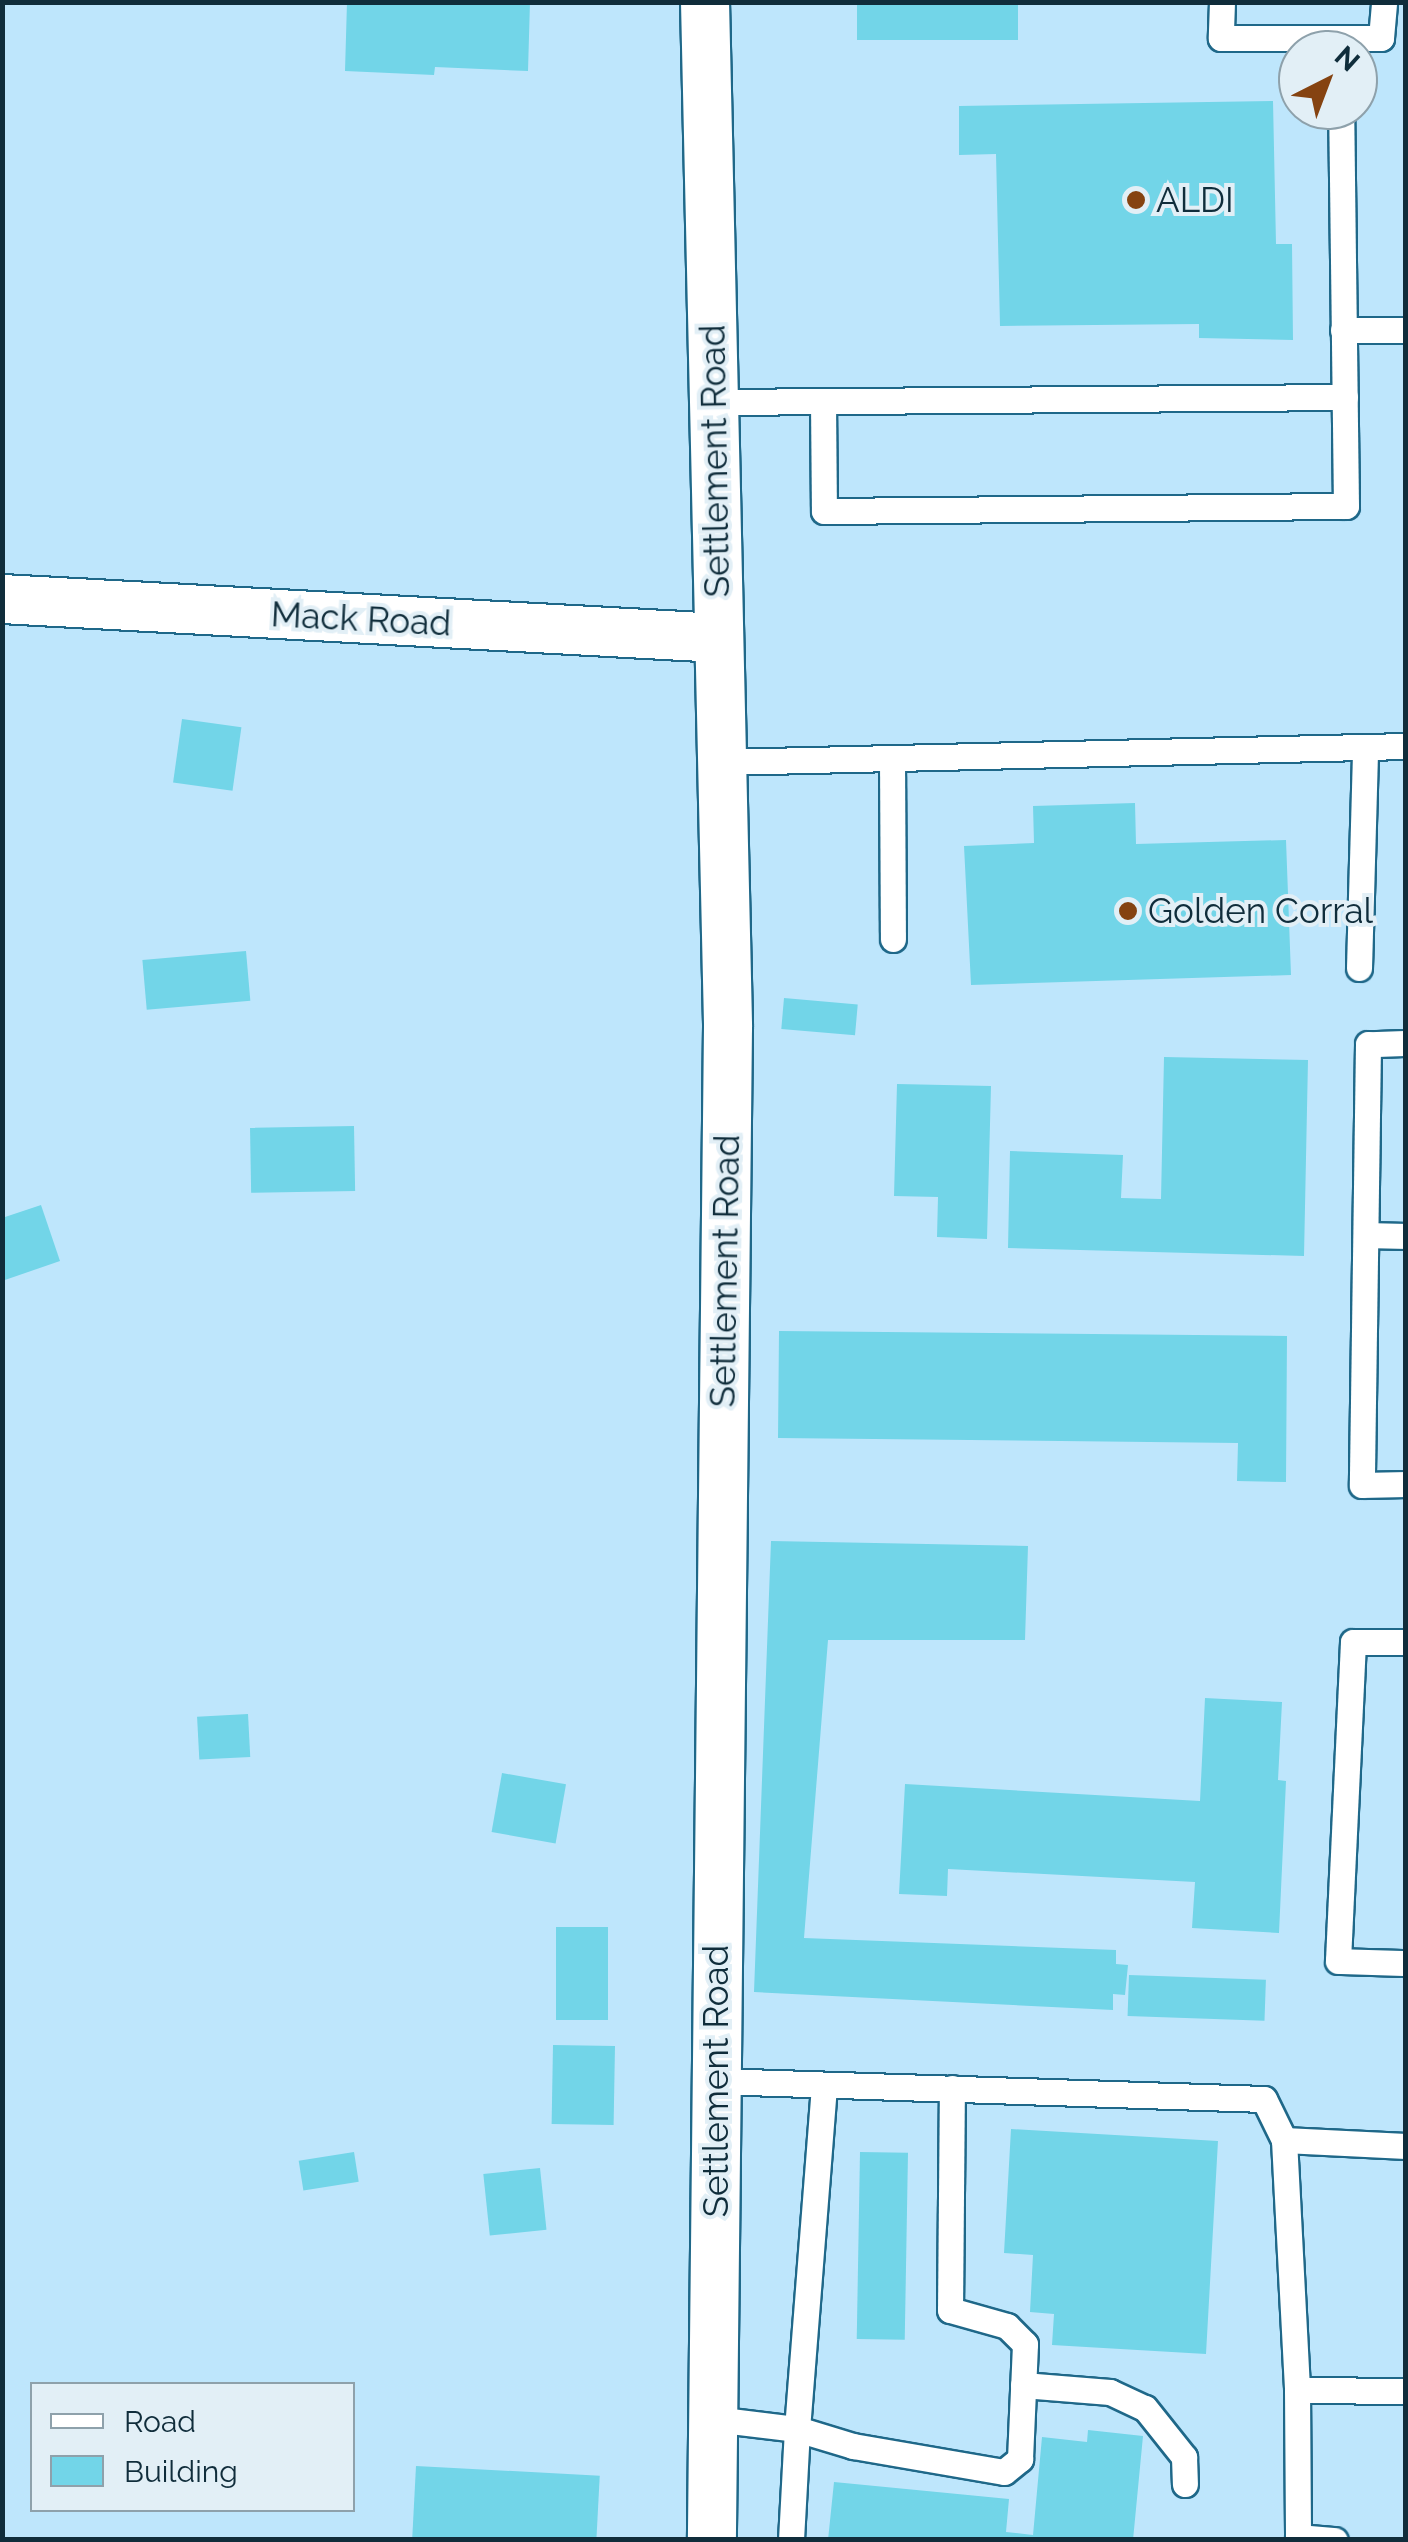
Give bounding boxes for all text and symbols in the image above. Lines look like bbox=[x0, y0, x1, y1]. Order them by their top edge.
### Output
north arrow bbox=[1278, 30, 1378, 130]
text: N bbox=[1328, 39, 1366, 78]
place label: ALDI bbox=[1156, 179, 1234, 221]
marker: ALDI bbox=[1125, 189, 1147, 211]
street label: Settlement Road bbox=[692, 324, 738, 598]
street label: Mack Road bbox=[270, 593, 452, 645]
place label: Golden Corral bbox=[1148, 890, 1373, 932]
marker: Golden Corral bbox=[1117, 900, 1139, 922]
street label: Settlement Road bbox=[702, 1134, 748, 1408]
street label: Settlement Road bbox=[695, 1945, 737, 2217]
legend bbox=[30, 2382, 355, 2512]
text: Road bbox=[124, 2404, 196, 2439]
text: Building bbox=[124, 2454, 238, 2489]

